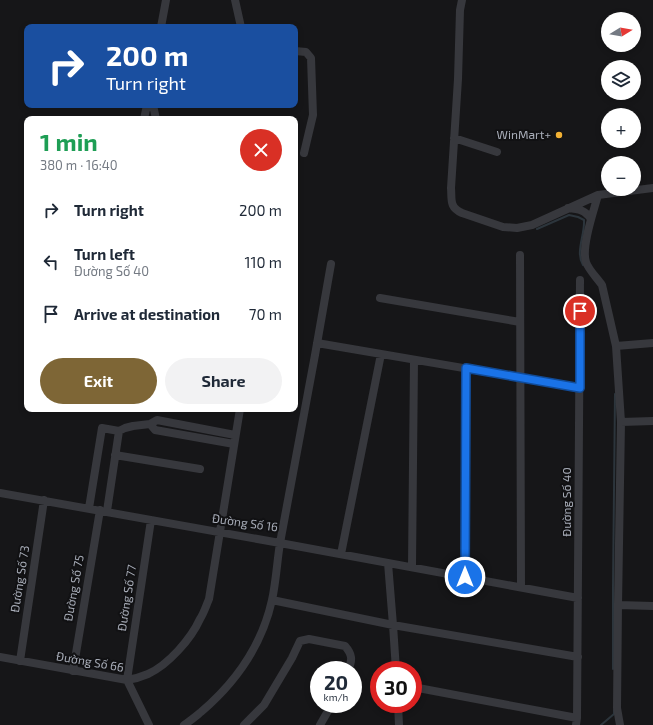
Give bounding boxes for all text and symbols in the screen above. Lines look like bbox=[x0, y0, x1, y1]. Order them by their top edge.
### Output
north arrow bbox=[601, 12, 641, 52]
map controls bbox=[601, 12, 641, 196]
text: 200 m bbox=[106, 38, 188, 72]
icon: right bbox=[40, 40, 92, 92]
button: layers bbox=[601, 60, 641, 100]
text: Turn right bbox=[106, 72, 186, 94]
button: + bbox=[601, 108, 641, 148]
text: 1 min bbox=[40, 127, 98, 156]
place label: WinMart+ bbox=[497, 127, 551, 141]
button: close bbox=[240, 129, 282, 171]
marker: WinMart+ bbox=[554, 130, 564, 140]
button: − bbox=[601, 156, 641, 196]
text: 380 m · 16:40 bbox=[40, 157, 118, 173]
icon: right bbox=[40, 199, 62, 221]
text: Turn right bbox=[74, 201, 144, 219]
text: 200 m bbox=[239, 201, 282, 219]
text: Turn left bbox=[74, 245, 135, 263]
icon: left bbox=[40, 251, 62, 273]
text: 110 m bbox=[245, 253, 282, 271]
text: Đường Số 40 bbox=[74, 263, 149, 279]
pin bbox=[563, 294, 597, 328]
icon: arrive bbox=[569, 300, 591, 322]
icon: arrive bbox=[40, 303, 62, 325]
text: Arrive at destination bbox=[74, 305, 220, 323]
text: 70 m bbox=[249, 305, 282, 323]
button: Exit bbox=[40, 358, 157, 404]
button: Share bbox=[165, 358, 282, 404]
street label: Đường Số 40 bbox=[559, 467, 573, 537]
street label: Đường Số 16 bbox=[211, 510, 279, 534]
street label: Đường Số 73 bbox=[7, 544, 31, 613]
street label: Đường Số 75 bbox=[60, 553, 86, 622]
position arrow bbox=[444, 556, 486, 598]
street label: Đường Số 77 bbox=[114, 564, 138, 632]
street label: Đường Số 66 bbox=[55, 648, 125, 674]
speed limit sign: 30 bbox=[370, 661, 422, 713]
text: 20 bbox=[324, 670, 348, 694]
text: km/h bbox=[324, 691, 348, 703]

